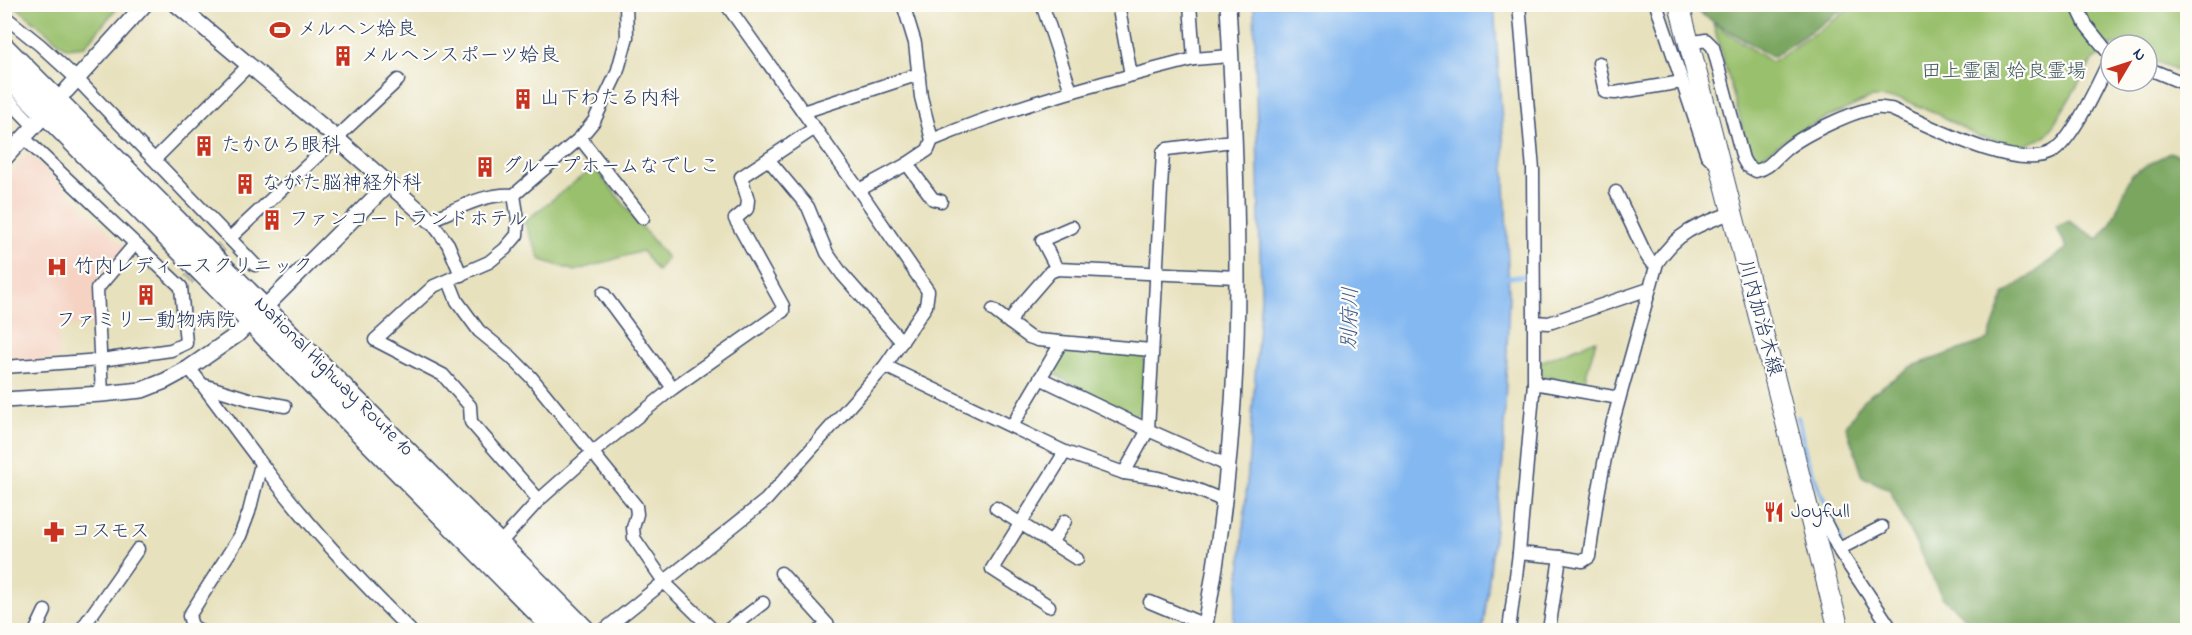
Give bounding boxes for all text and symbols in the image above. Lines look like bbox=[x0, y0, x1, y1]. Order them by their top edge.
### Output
place label: メルヘン姶良 bbox=[297, 16, 417, 45]
sports icon: メルヘン姶良 bbox=[268, 18, 292, 42]
north arrow bbox=[2099, 33, 2159, 93]
place label: メルヘンスポーツ姶良 bbox=[360, 42, 559, 71]
text: N bbox=[2126, 43, 2152, 67]
building icon: メルヘンスポーツ姶良 bbox=[331, 44, 355, 68]
park label: 田上霊園 姶良霊場 bbox=[1922, 58, 2087, 87]
place label: 山下わたる内科 bbox=[540, 85, 680, 114]
building icon: 山下わたる内科 bbox=[511, 87, 535, 111]
place label: たかひろ眼科 bbox=[221, 132, 341, 161]
building icon: たかひろ眼科 bbox=[192, 134, 216, 158]
place label: グループホームなでしこ bbox=[502, 153, 720, 182]
building icon: グループホームなでしこ bbox=[473, 155, 497, 179]
place label: ながた脳神経外科 bbox=[262, 170, 422, 199]
building icon: ながた脳神経外科 bbox=[233, 172, 257, 196]
place label: ファンコートランドホテル bbox=[289, 206, 528, 235]
building icon: ファンコートランドホテル bbox=[260, 208, 284, 232]
place label: 竹内レディースクリニック bbox=[74, 253, 313, 282]
hospital icon: 竹内レディースクリニック bbox=[45, 255, 69, 279]
street label: 川内加治木線 bbox=[1729, 256, 1789, 380]
building icon: ファミリー動物病院 bbox=[134, 283, 158, 307]
water label: 別府川 bbox=[1335, 286, 1367, 350]
street label: National Highway Route 10 bbox=[246, 291, 420, 464]
place label: ファミリー動物病院 bbox=[56, 307, 236, 336]
place label: Joyfull bbox=[1791, 498, 1850, 527]
restaurant icon: Joyfull bbox=[1762, 500, 1786, 524]
place label: コスモス bbox=[71, 518, 150, 547]
pharmacy icon: コスモス bbox=[42, 520, 66, 544]

